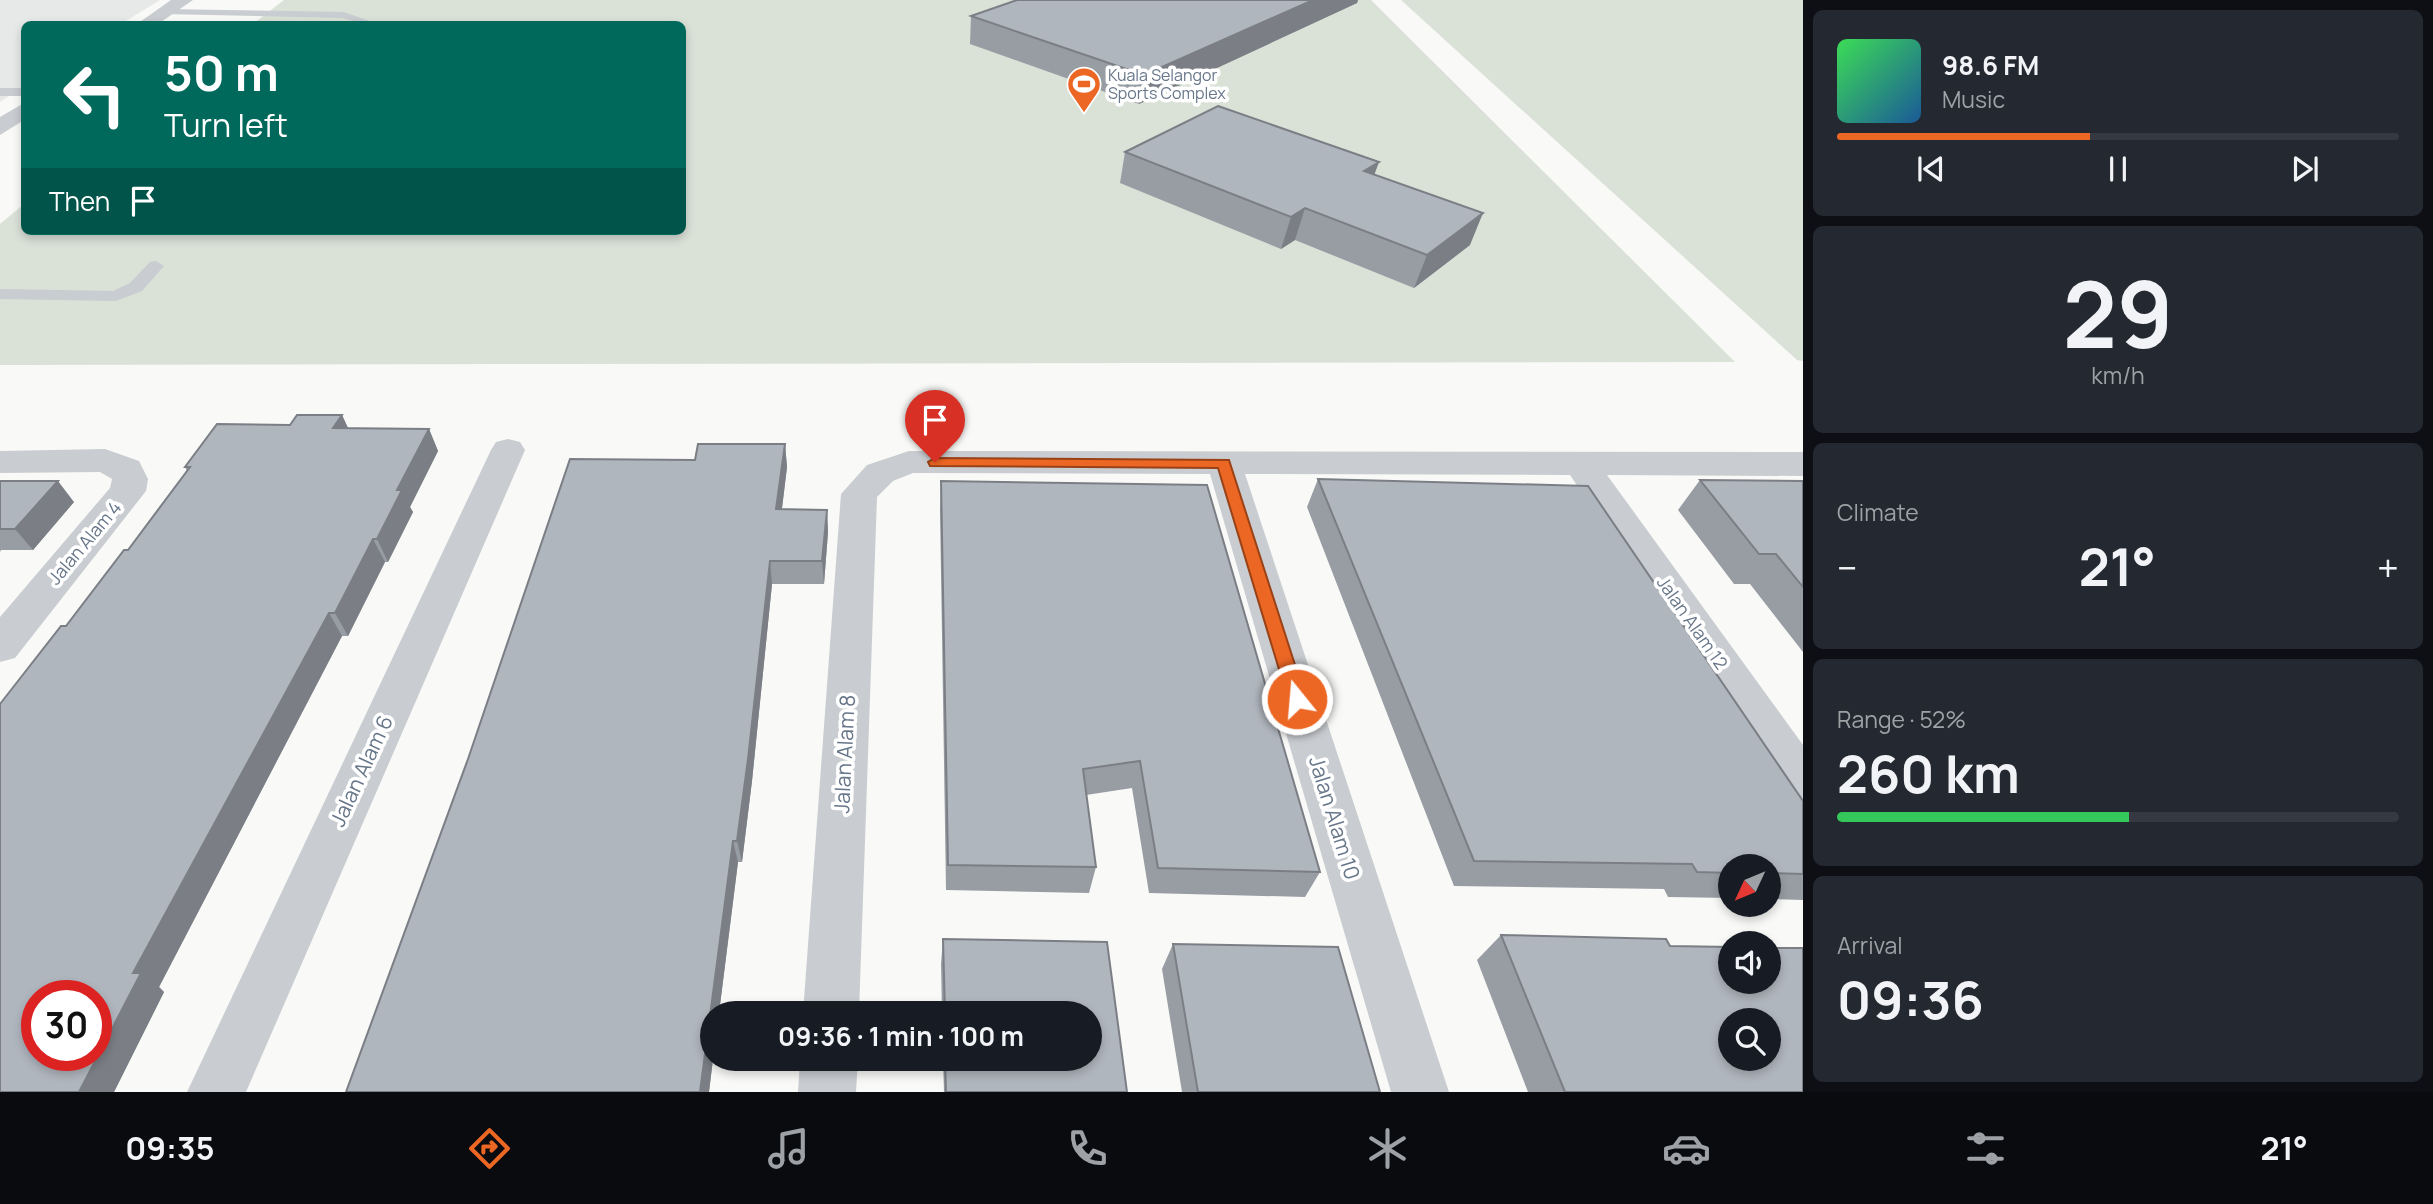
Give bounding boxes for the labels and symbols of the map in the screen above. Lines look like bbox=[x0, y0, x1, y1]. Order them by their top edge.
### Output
place label: Kuala Selangor Sports Complex bbox=[1108, 64, 1226, 104]
sports icon: Kuala Selangor Sports Complex bbox=[1065, 65, 1103, 114]
pin bbox=[905, 390, 965, 462]
street label: Jalan Alam 4 bbox=[42, 496, 126, 589]
street label: Jalan Alam 12 bbox=[1652, 571, 1734, 674]
position arrow bbox=[1260, 662, 1334, 736]
street label: Jalan Alam 8 bbox=[827, 694, 861, 814]
street label: Jalan Alam 6 bbox=[323, 710, 399, 831]
street label: Jalan Alam 10 bbox=[1303, 753, 1367, 883]
north arrow bbox=[1718, 854, 1782, 917]
speed limit sign: 30 bbox=[21, 980, 112, 1071]

